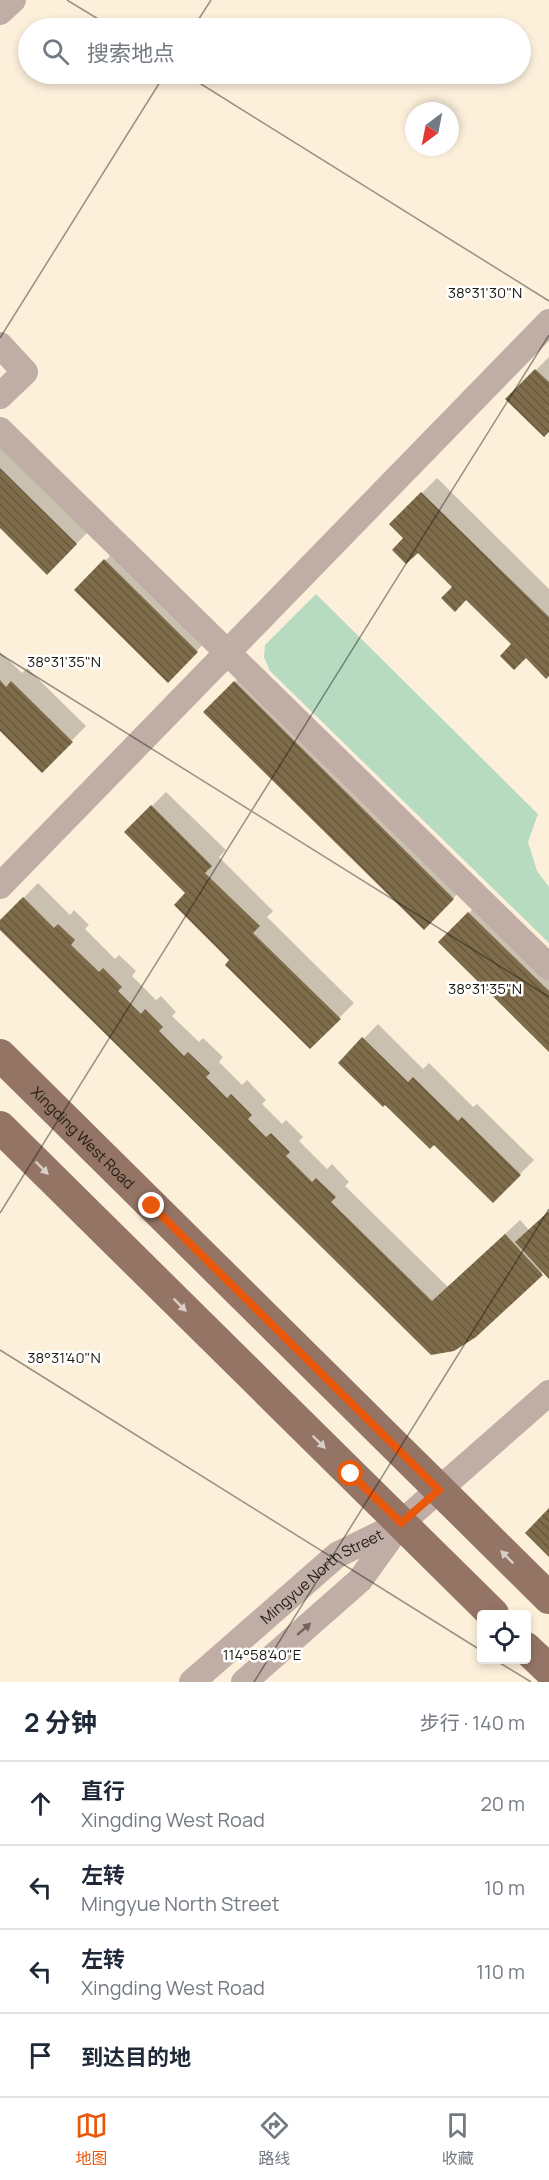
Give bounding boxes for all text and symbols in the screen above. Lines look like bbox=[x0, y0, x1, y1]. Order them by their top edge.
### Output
search box bbox=[18, 18, 531, 84]
icon: search bbox=[39, 35, 72, 68]
text: 搜索地点 bbox=[87, 38, 175, 68]
north arrow bbox=[405, 102, 459, 156]
text: 38°31'30"N bbox=[448, 282, 522, 303]
text: 38°31'35"N bbox=[27, 651, 101, 672]
text: 38°31'35"N bbox=[448, 978, 522, 999]
street label: Xingding West Road bbox=[27, 1081, 140, 1193]
one-way arrow bbox=[34, 1161, 49, 1175]
route end bbox=[138, 1192, 164, 1218]
one-way arrow bbox=[173, 1298, 187, 1312]
text: 38°31'40"N bbox=[27, 1347, 101, 1368]
one-way arrow bbox=[311, 1435, 325, 1449]
route start bbox=[337, 1460, 363, 1486]
street label: Mingyue North Street bbox=[255, 1524, 386, 1628]
one-way arrow bbox=[501, 1551, 515, 1565]
map controls bbox=[477, 1610, 531, 1664]
button: locate bbox=[477, 1610, 531, 1664]
one-way arrow bbox=[296, 1623, 311, 1636]
text: 114°58'40"E bbox=[223, 1644, 301, 1665]
text: 2 分钟 bbox=[24, 1704, 97, 1740]
text: 步行 · 140 m bbox=[420, 1709, 525, 1736]
text: 直行 bbox=[81, 1776, 125, 1806]
icon: ahead bbox=[24, 1787, 57, 1820]
text: 20 m bbox=[480, 1790, 525, 1817]
text: Xingding West Road bbox=[81, 1806, 265, 1833]
text: 左转 bbox=[81, 1860, 125, 1890]
icon: left bbox=[24, 1871, 57, 1904]
text: 10 m bbox=[484, 1874, 525, 1901]
text: Mingyue North Street bbox=[81, 1890, 280, 1917]
text: 左转 bbox=[81, 1944, 125, 1974]
icon: left bbox=[24, 1955, 57, 1988]
text: 110 m bbox=[476, 1958, 525, 1985]
text: Xingding West Road bbox=[81, 1974, 265, 2001]
icon: arrive bbox=[24, 2039, 57, 2072]
text: 到达目的地 bbox=[81, 2042, 191, 2072]
tab: 地图 bbox=[75, 2109, 108, 2169]
tab: 路线 bbox=[258, 2109, 291, 2169]
tab: 收藏 bbox=[441, 2109, 474, 2169]

